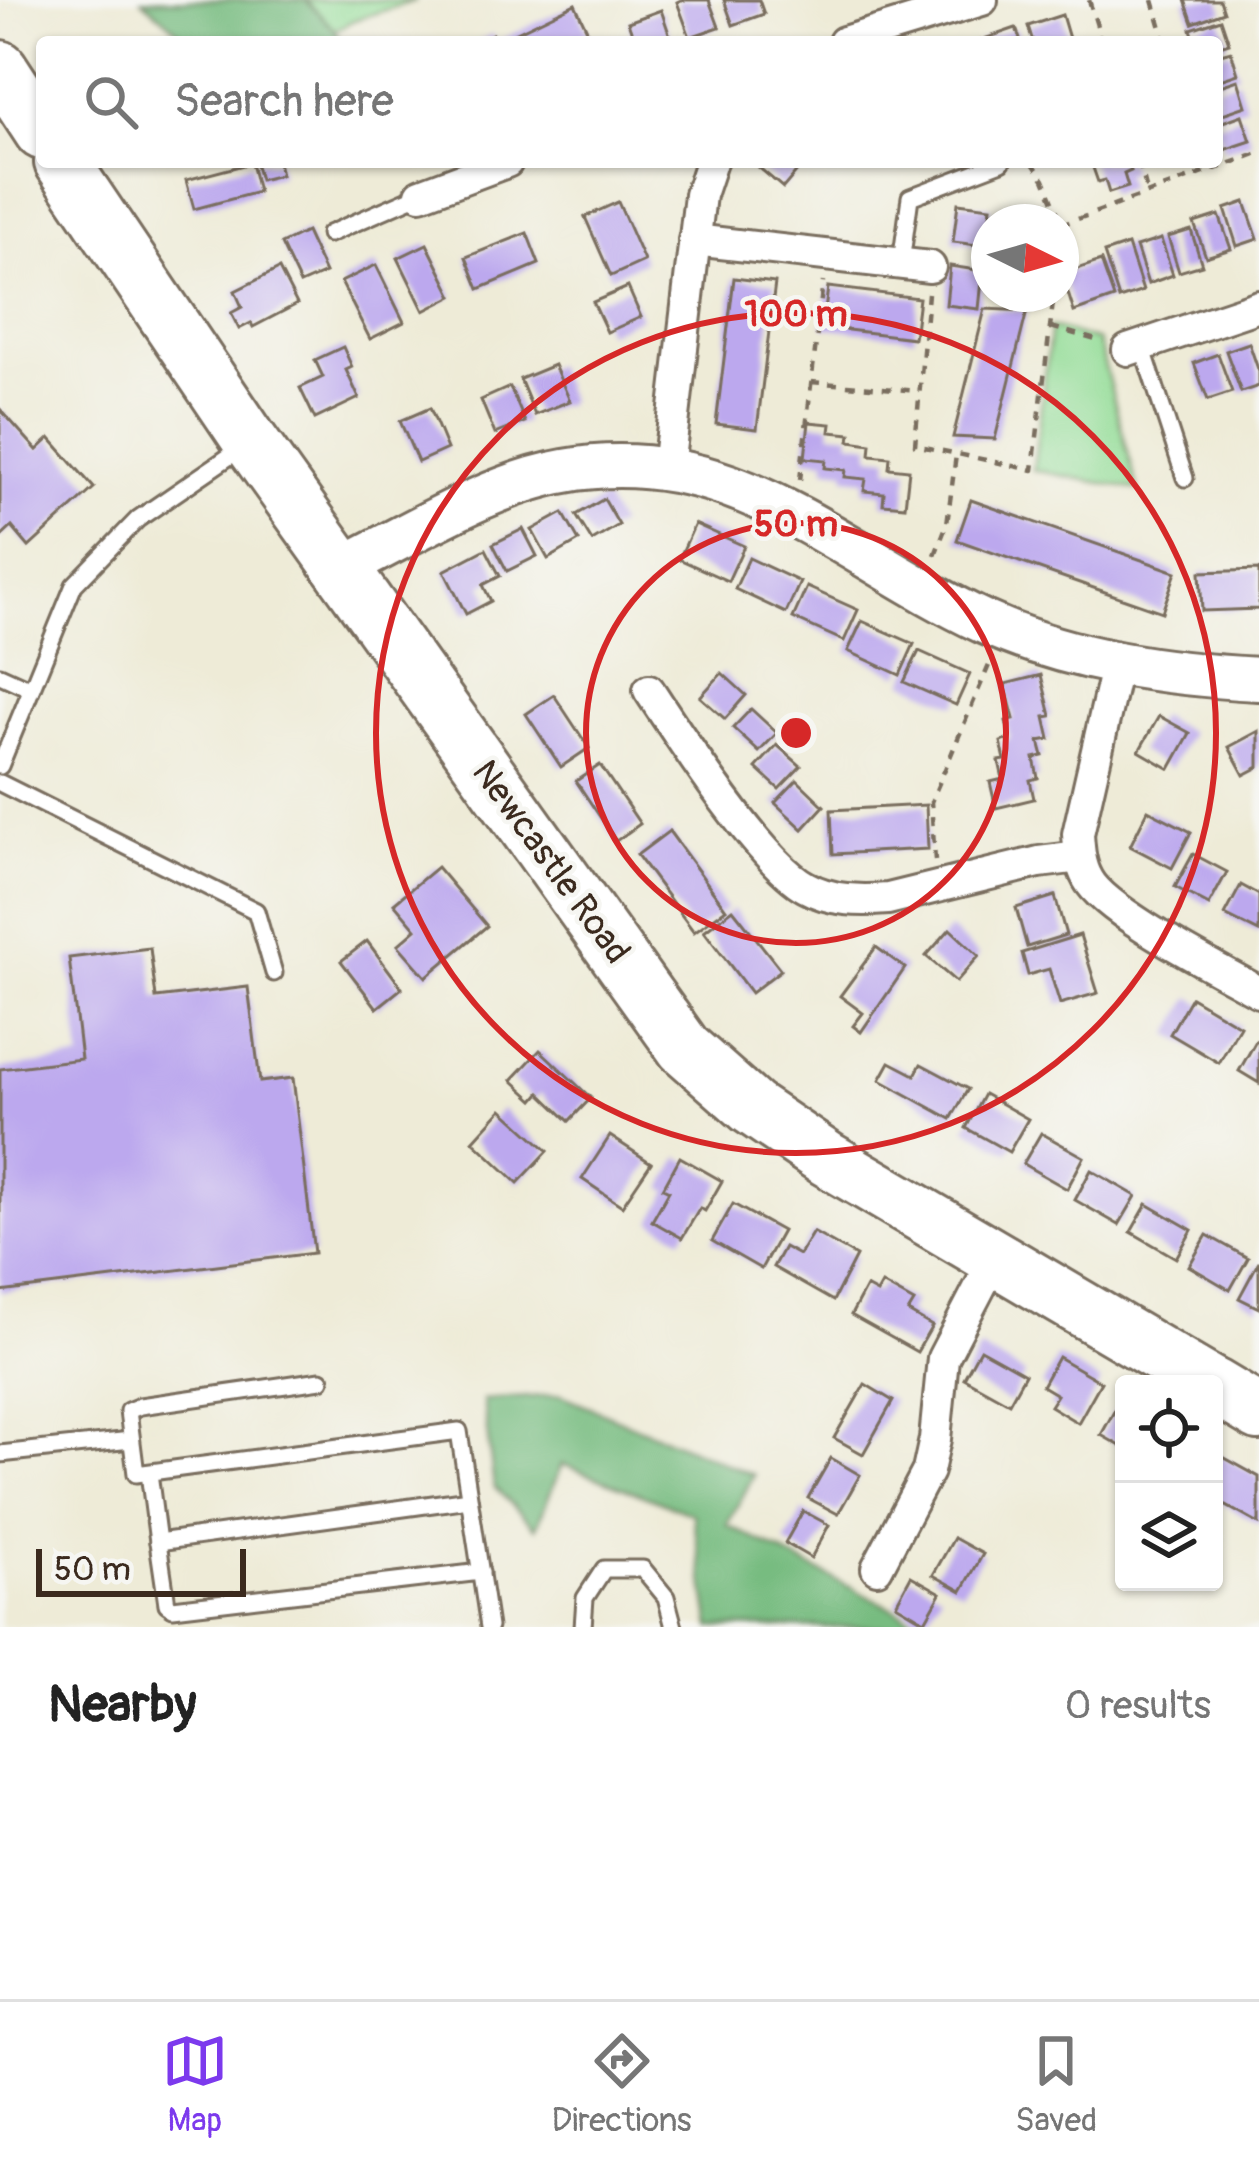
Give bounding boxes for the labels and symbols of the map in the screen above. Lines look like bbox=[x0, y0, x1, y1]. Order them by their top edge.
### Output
north arrow bbox=[971, 204, 1079, 312]
text: 100 m bbox=[744, 292, 848, 337]
text: 50 m bbox=[754, 502, 838, 547]
centre of rings bbox=[775, 712, 817, 754]
street label: Newcastle Road bbox=[462, 751, 640, 973]
scale bar bbox=[36, 1543, 246, 1596]

